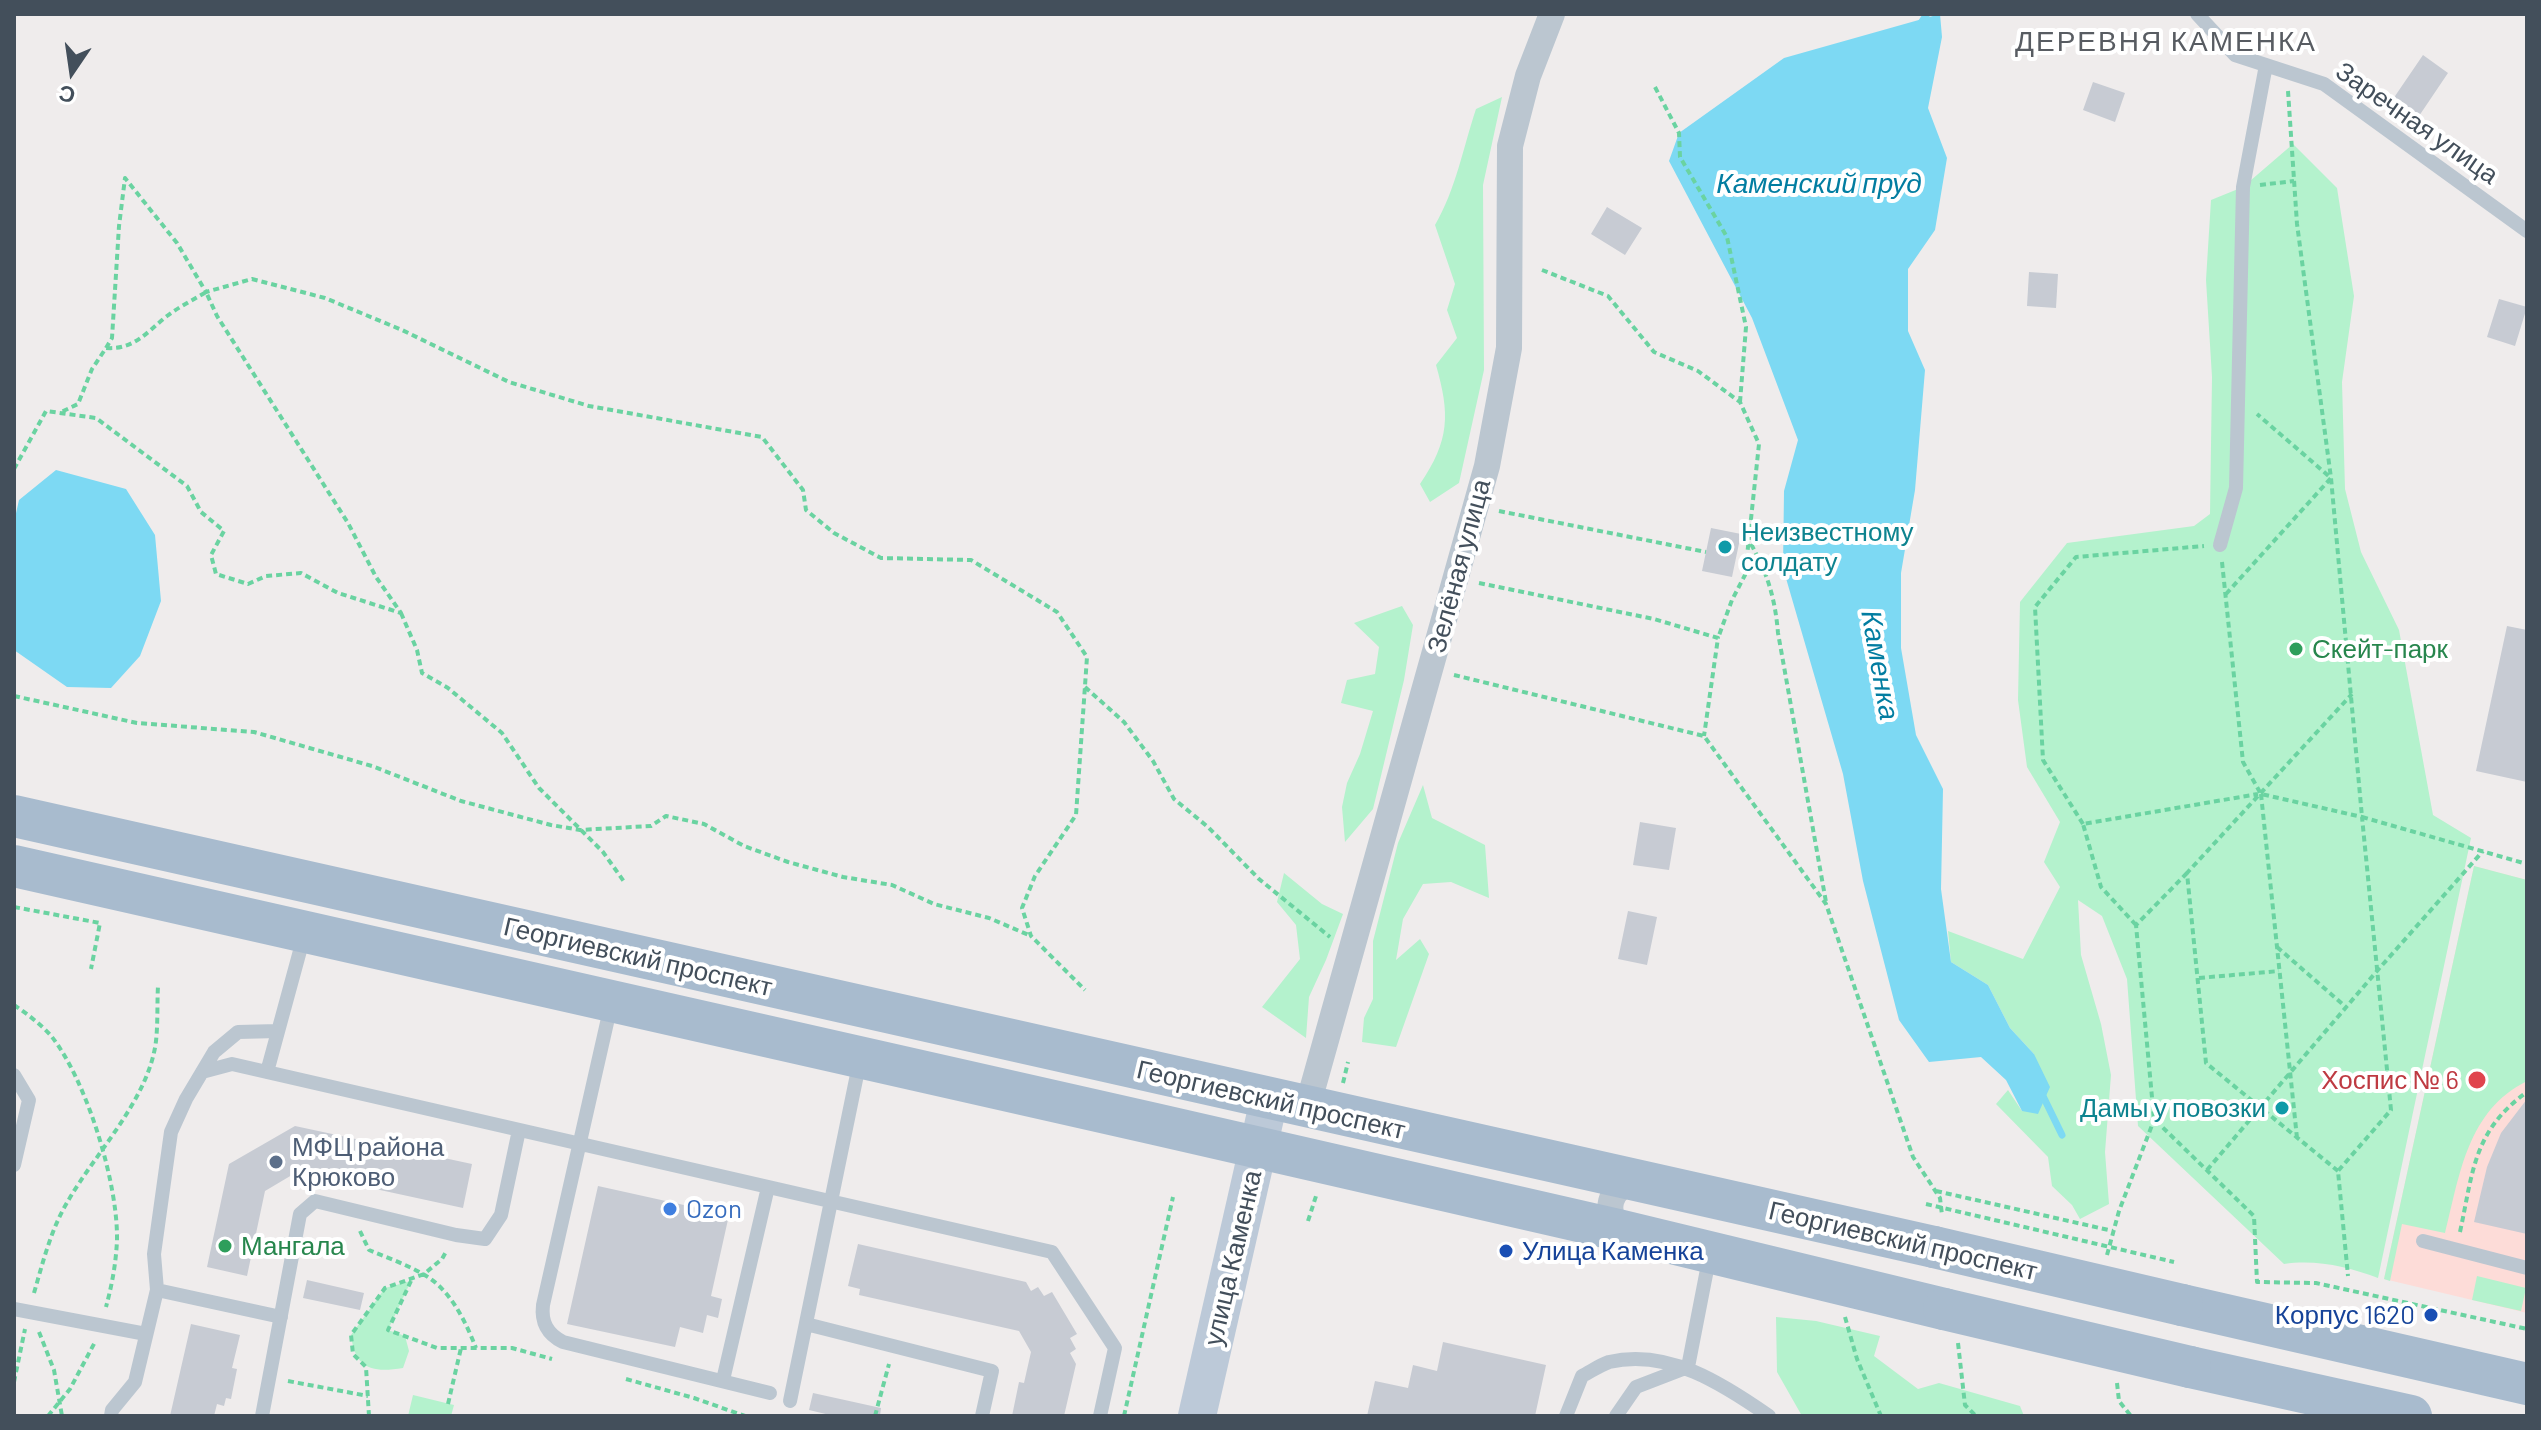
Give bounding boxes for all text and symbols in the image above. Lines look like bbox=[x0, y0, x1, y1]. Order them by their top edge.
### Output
district label: ДЕРЕВНЯ КАМЕНКА bbox=[2015, 25, 2317, 59]
north arrow bbox=[32, 32, 112, 112]
street label: Заречная улица bbox=[2330, 55, 2504, 191]
text: С bbox=[56, 81, 77, 110]
water label: Каменский пруд bbox=[1716, 167, 1922, 201]
street label: Зелёная улица bbox=[1421, 476, 1497, 656]
place label: Неизвестному солдату bbox=[1741, 516, 1914, 578]
marker: Неизвестному солдату bbox=[1716, 538, 1734, 556]
water label: Каменка bbox=[1854, 607, 1906, 723]
place label: Скейт-парк bbox=[2312, 633, 2448, 665]
marker: Скейт-парк bbox=[2287, 640, 2305, 658]
street label: Георгиевский проспект bbox=[501, 911, 775, 1003]
street label: Георгиевский проспект bbox=[1134, 1054, 1408, 1146]
place label: Хоспис № 6 bbox=[2321, 1064, 2459, 1096]
marker: Хоспис № 6 bbox=[2466, 1069, 2488, 1091]
place label: Дамы у повозки bbox=[2080, 1092, 2266, 1124]
marker: Дамы у повозки bbox=[2273, 1099, 2291, 1117]
place label: МФЦ района Крюково bbox=[292, 1131, 444, 1192]
marker: МФЦ района Крюково bbox=[267, 1153, 285, 1171]
street label: улица Каменка bbox=[1198, 1167, 1268, 1349]
place label: Ozon bbox=[686, 1193, 742, 1225]
street label: Георгиевский проспект bbox=[1766, 1195, 2040, 1287]
marker: Ozon bbox=[661, 1200, 679, 1218]
place label: Мангала bbox=[241, 1230, 345, 1262]
place label: Улица Каменка bbox=[1522, 1235, 1704, 1267]
marker: Мангала bbox=[216, 1237, 234, 1255]
marker: Улица Каменка bbox=[1497, 1242, 1515, 1260]
place label: Корпус 1620 bbox=[2275, 1299, 2415, 1331]
marker: Корпус 1620 bbox=[2422, 1306, 2440, 1324]

